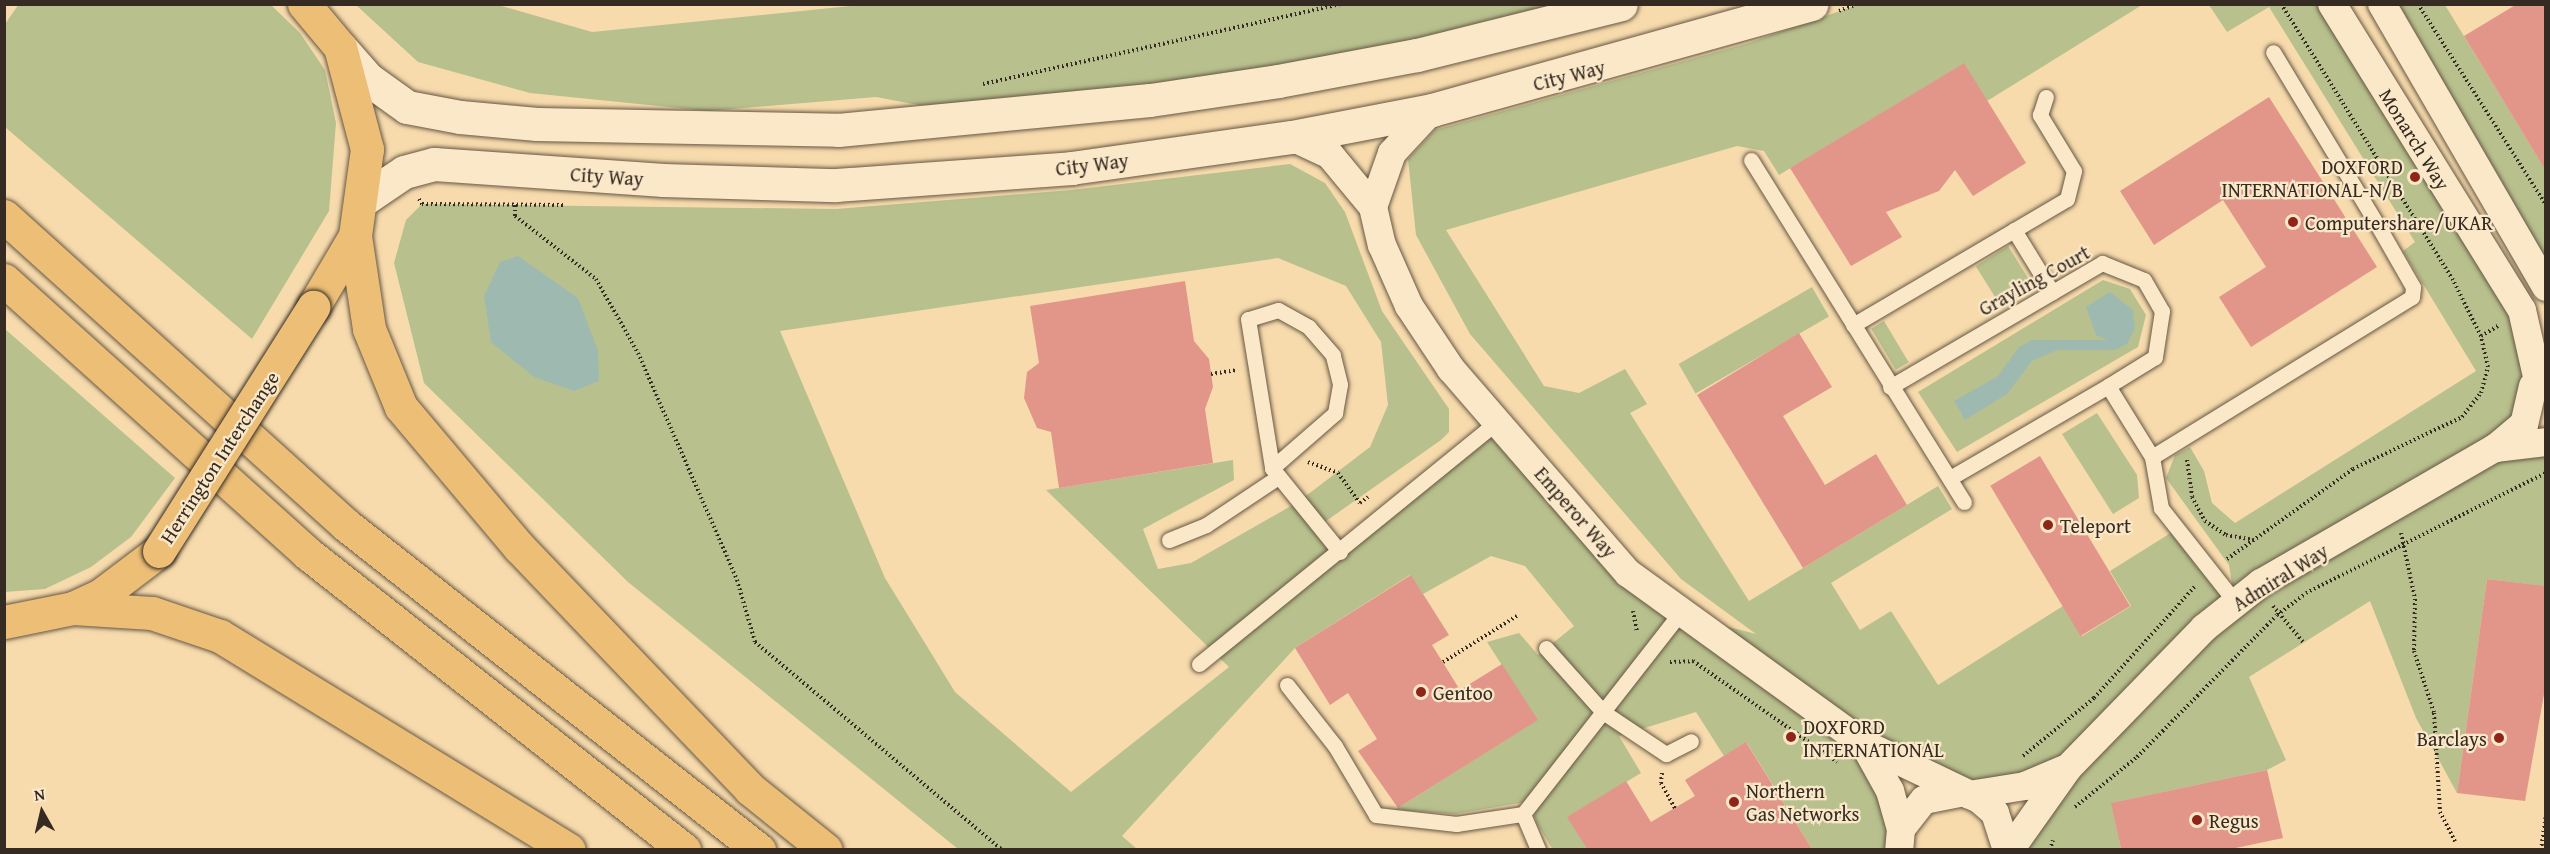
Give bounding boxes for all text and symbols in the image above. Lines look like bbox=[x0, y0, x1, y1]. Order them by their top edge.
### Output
street label: City Way bbox=[1530, 54, 1608, 96]
street label: Monarch Way bbox=[2374, 84, 2456, 194]
street label: City Way bbox=[1054, 148, 1130, 180]
place label: DOXFORD INTERNATIONAL-N/B bbox=[2222, 154, 2403, 201]
street label: City Way bbox=[569, 161, 645, 191]
marker: DOXFORD INTERNATIONAL-N/B bbox=[2408, 170, 2422, 184]
place label: Computershare/UKAR bbox=[2305, 210, 2493, 234]
marker: Computershare/UKAR bbox=[2286, 215, 2300, 229]
street label: Grayling Court bbox=[1974, 240, 2094, 320]
street label: Herrington Interchange bbox=[154, 366, 284, 548]
street label: Emperor Way bbox=[1530, 461, 1622, 563]
place label: Teleport bbox=[2060, 513, 2131, 537]
marker: Teleport bbox=[2041, 518, 2055, 532]
street label: Admiral Way bbox=[2228, 538, 2332, 616]
place label: Gentoo bbox=[1433, 680, 1493, 704]
marker: Gentoo bbox=[1414, 685, 1428, 699]
place label: DOXFORD INTERNATIONAL bbox=[1803, 714, 1944, 761]
place label: Barclays bbox=[2417, 726, 2487, 750]
marker: DOXFORD INTERNATIONAL bbox=[1784, 730, 1798, 744]
marker: Barclays bbox=[2492, 731, 2506, 745]
place label: Northern Gas Networks bbox=[1746, 778, 1860, 825]
north arrow bbox=[12, 782, 72, 842]
text: N bbox=[33, 782, 46, 807]
marker: Northern Gas Networks bbox=[1727, 795, 1741, 809]
place label: Regus bbox=[2209, 808, 2259, 832]
marker: Regus bbox=[2190, 813, 2204, 827]

